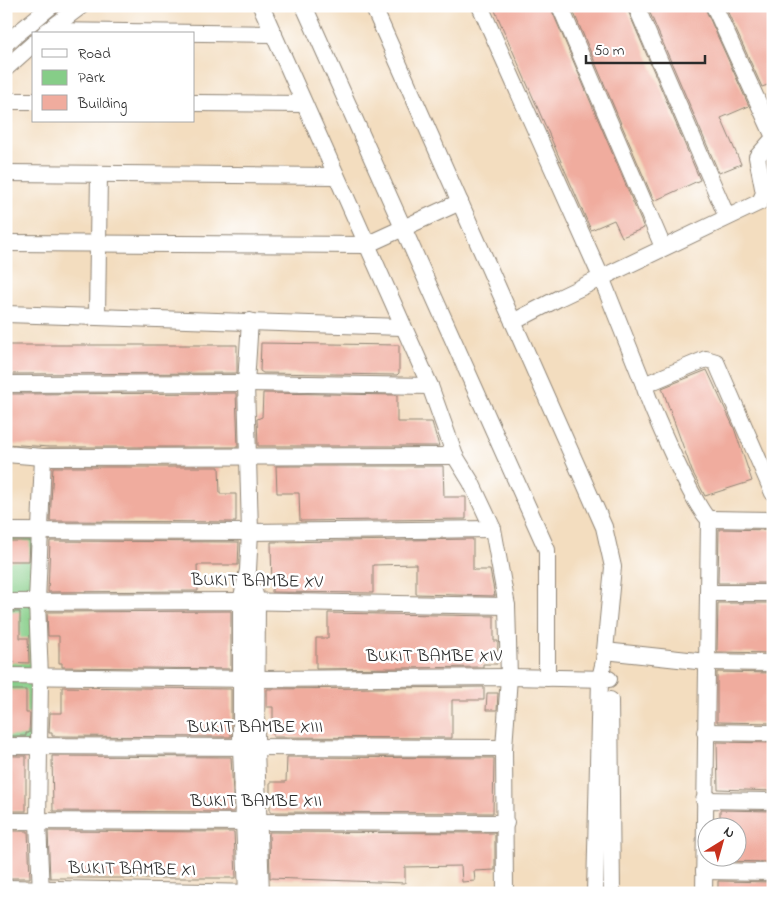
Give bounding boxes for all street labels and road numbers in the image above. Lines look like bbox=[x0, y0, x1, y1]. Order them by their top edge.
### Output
street label: BUKIT BAMBE XV bbox=[190, 568, 324, 596]
street label: BUKIT BAMBE XIV bbox=[365, 644, 503, 670]
street label: BUKIT BAMBE XIII bbox=[186, 715, 323, 741]
street label: BUKIT BAMBE XII bbox=[189, 789, 322, 815]
street label: BUKIT BAMBE XI bbox=[67, 856, 196, 884]

